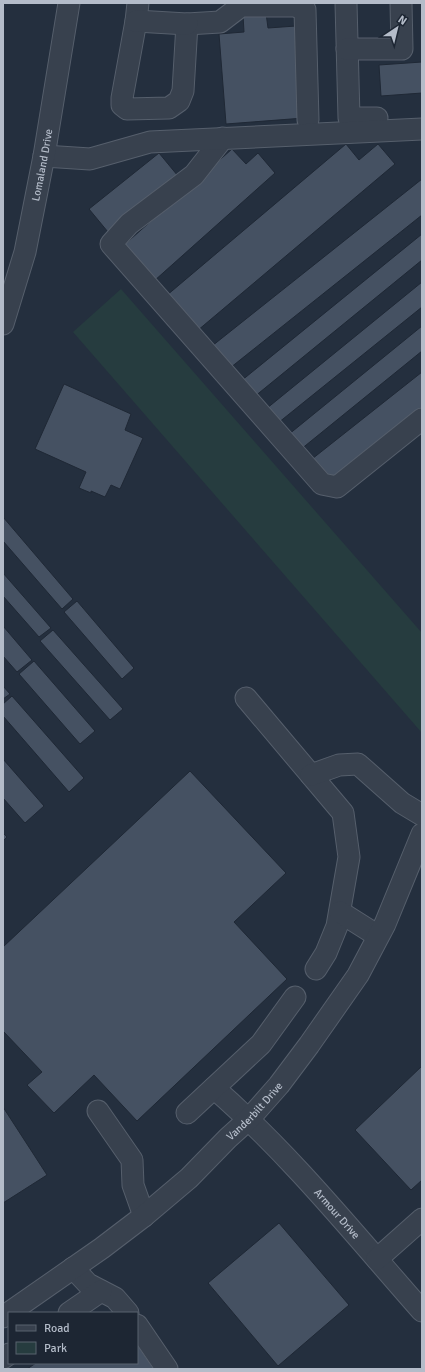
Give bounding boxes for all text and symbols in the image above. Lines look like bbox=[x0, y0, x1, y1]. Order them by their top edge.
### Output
north arrow bbox=[377, 8, 417, 48]
text: N bbox=[396, 13, 409, 28]
street label: Lomaland Drive bbox=[29, 128, 55, 202]
street label: Vanderbilt Drive bbox=[224, 1079, 285, 1143]
street label: Armour Drive bbox=[312, 1186, 363, 1241]
legend bbox=[8, 1312, 138, 1364]
text: Road bbox=[44, 1321, 70, 1336]
text: Park bbox=[44, 1341, 67, 1356]

